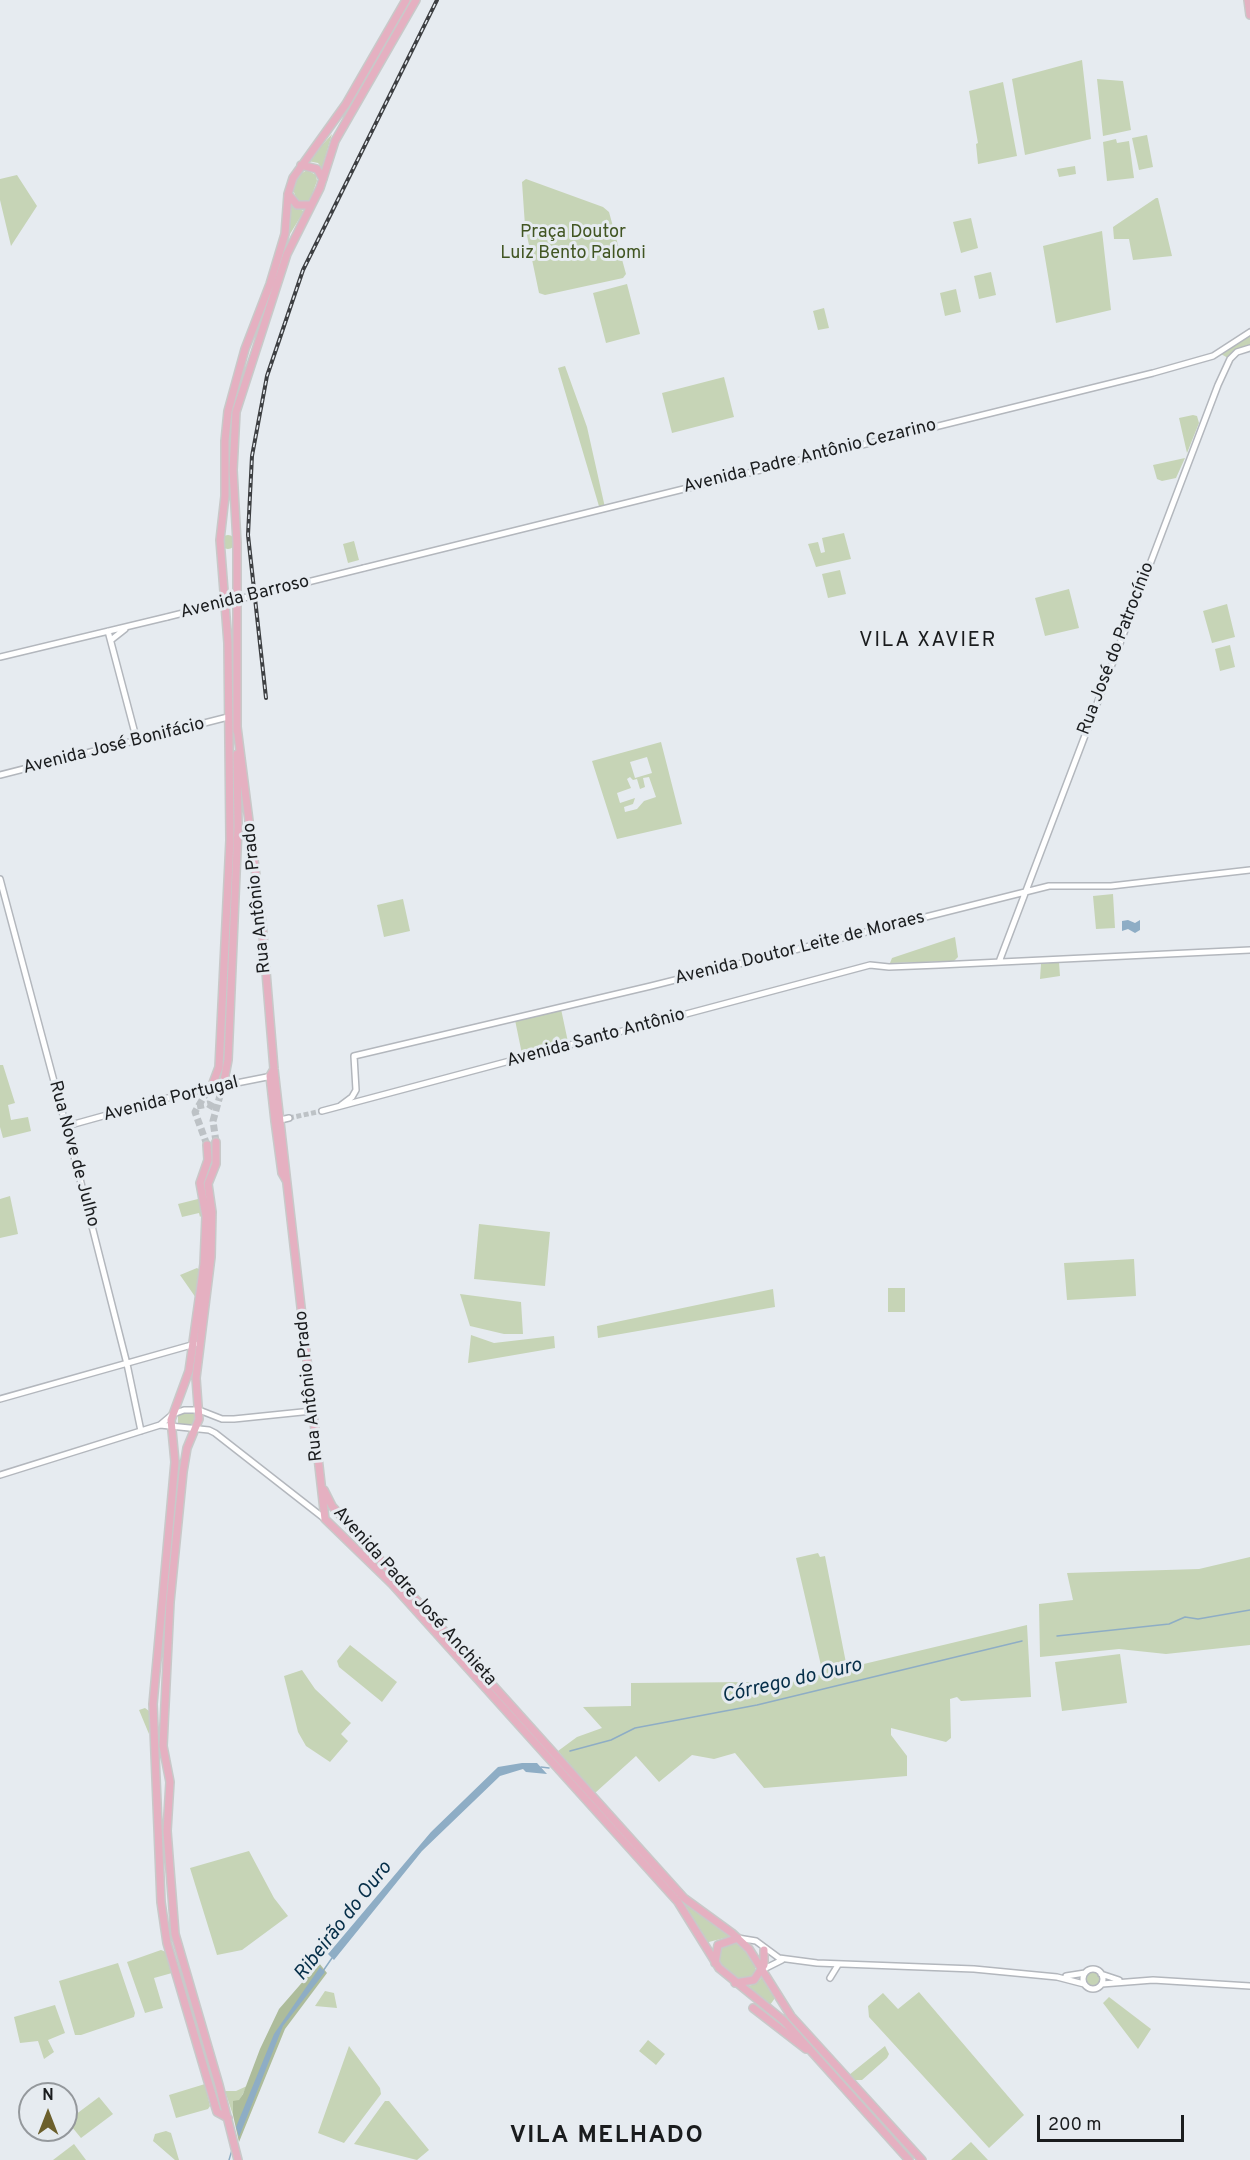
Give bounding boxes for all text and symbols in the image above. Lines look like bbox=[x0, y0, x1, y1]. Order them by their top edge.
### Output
park label: Praça Doutor Luiz Bento Palomi bbox=[500, 222, 646, 264]
street label: Avenida Padre Antônio Cezarino bbox=[681, 415, 939, 499]
street label: Rua José do Patrocínio bbox=[1074, 560, 1160, 738]
street label: Avenida Barroso bbox=[178, 572, 312, 624]
district label: VILA XAVIER bbox=[859, 629, 997, 655]
street label: Avenida José Bonifácio bbox=[21, 714, 207, 780]
street label: Rua Antônio Prado bbox=[239, 822, 277, 974]
street label: Avenida Doutor Leite de Moraes bbox=[673, 907, 927, 991]
street label: Avenida Santo Antônio bbox=[504, 1005, 688, 1073]
street label: Avenida Portugal bbox=[101, 1073, 241, 1127]
street label: Rua Nove de Julho bbox=[43, 1078, 103, 1230]
street label: Rua Antônio Prado bbox=[291, 1310, 329, 1462]
street label: Avenida Padre José Anchieta bbox=[328, 1503, 500, 1691]
water label: Córrego do Ouro bbox=[720, 1654, 864, 1710]
water label: Ribeirão do Ouro bbox=[290, 1857, 398, 1987]
north arrow bbox=[18, 2082, 78, 2142]
text: N bbox=[42, 2086, 54, 2106]
scale bar bbox=[1040, 2103, 1187, 2141]
text: 200 m bbox=[1048, 2114, 1101, 2137]
district label: VILA MELHADO bbox=[510, 2123, 704, 2151]

